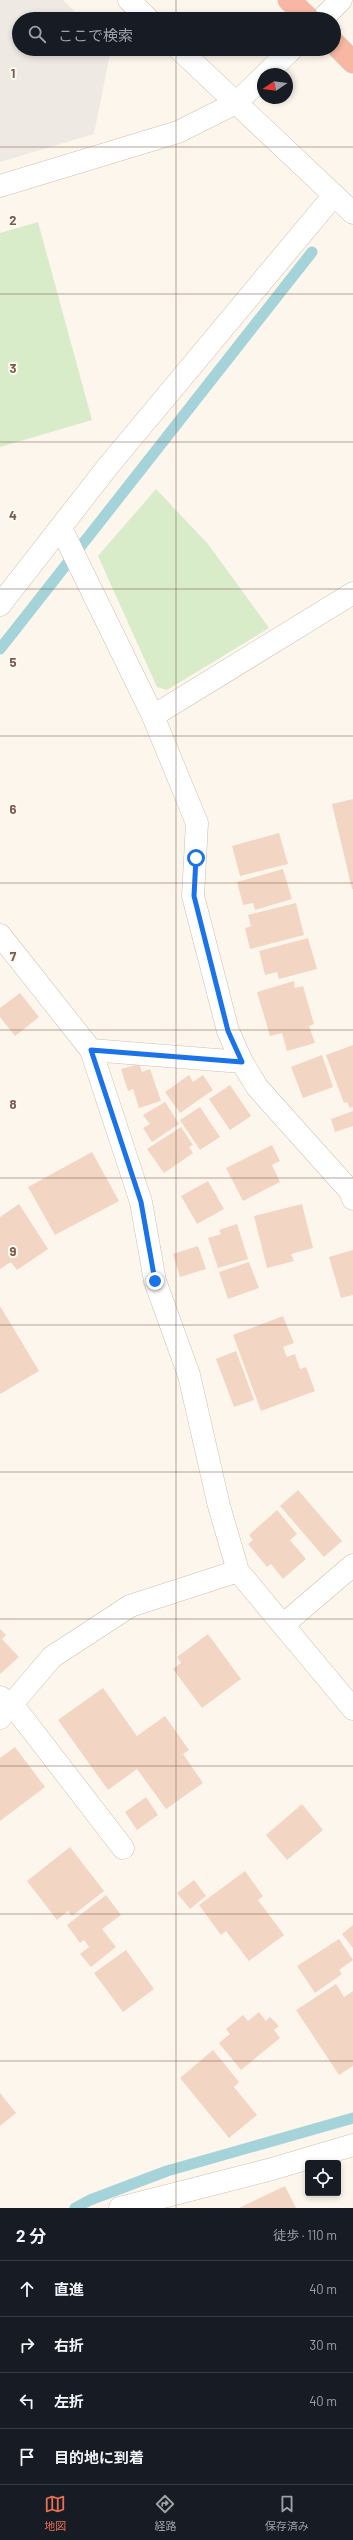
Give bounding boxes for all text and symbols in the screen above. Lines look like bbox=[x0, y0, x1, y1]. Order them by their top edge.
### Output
search box bbox=[12, 12, 341, 56]
icon: search bbox=[26, 23, 48, 45]
text: ここで検索 bbox=[58, 26, 133, 44]
text: 1 bbox=[11, 65, 15, 81]
north arrow bbox=[257, 68, 293, 104]
text: 2 bbox=[9, 212, 17, 228]
text: 3 bbox=[9, 360, 17, 376]
text: 4 bbox=[9, 507, 17, 523]
text: 5 bbox=[9, 654, 17, 670]
text: 6 bbox=[10, 801, 17, 817]
route start bbox=[187, 849, 205, 867]
text: 7 bbox=[10, 948, 17, 964]
text: 8 bbox=[9, 1096, 17, 1112]
text: 9 bbox=[10, 1243, 17, 1259]
route end bbox=[146, 1272, 164, 1290]
map controls bbox=[305, 2160, 341, 2196]
button: locate bbox=[305, 2160, 341, 2196]
text: 2 分 bbox=[16, 2225, 46, 2245]
text: 徒歩 · 110 m bbox=[273, 2227, 337, 2243]
icon: ahead bbox=[16, 2278, 38, 2300]
text: 直進 bbox=[54, 2280, 84, 2298]
text: 40 m bbox=[309, 2281, 337, 2297]
icon: right bbox=[16, 2334, 38, 2356]
text: 右折 bbox=[54, 2336, 84, 2354]
text: 30 m bbox=[310, 2337, 337, 2353]
icon: left bbox=[16, 2390, 38, 2412]
text: 左折 bbox=[54, 2392, 84, 2410]
text: 40 m bbox=[309, 2393, 337, 2409]
icon: arrive bbox=[16, 2446, 38, 2468]
text: 目的地に到着 bbox=[54, 2448, 144, 2466]
tab: 地図 bbox=[44, 2493, 66, 2533]
tab: 経路 bbox=[154, 2493, 176, 2533]
tab: 保存済み bbox=[265, 2493, 309, 2533]

